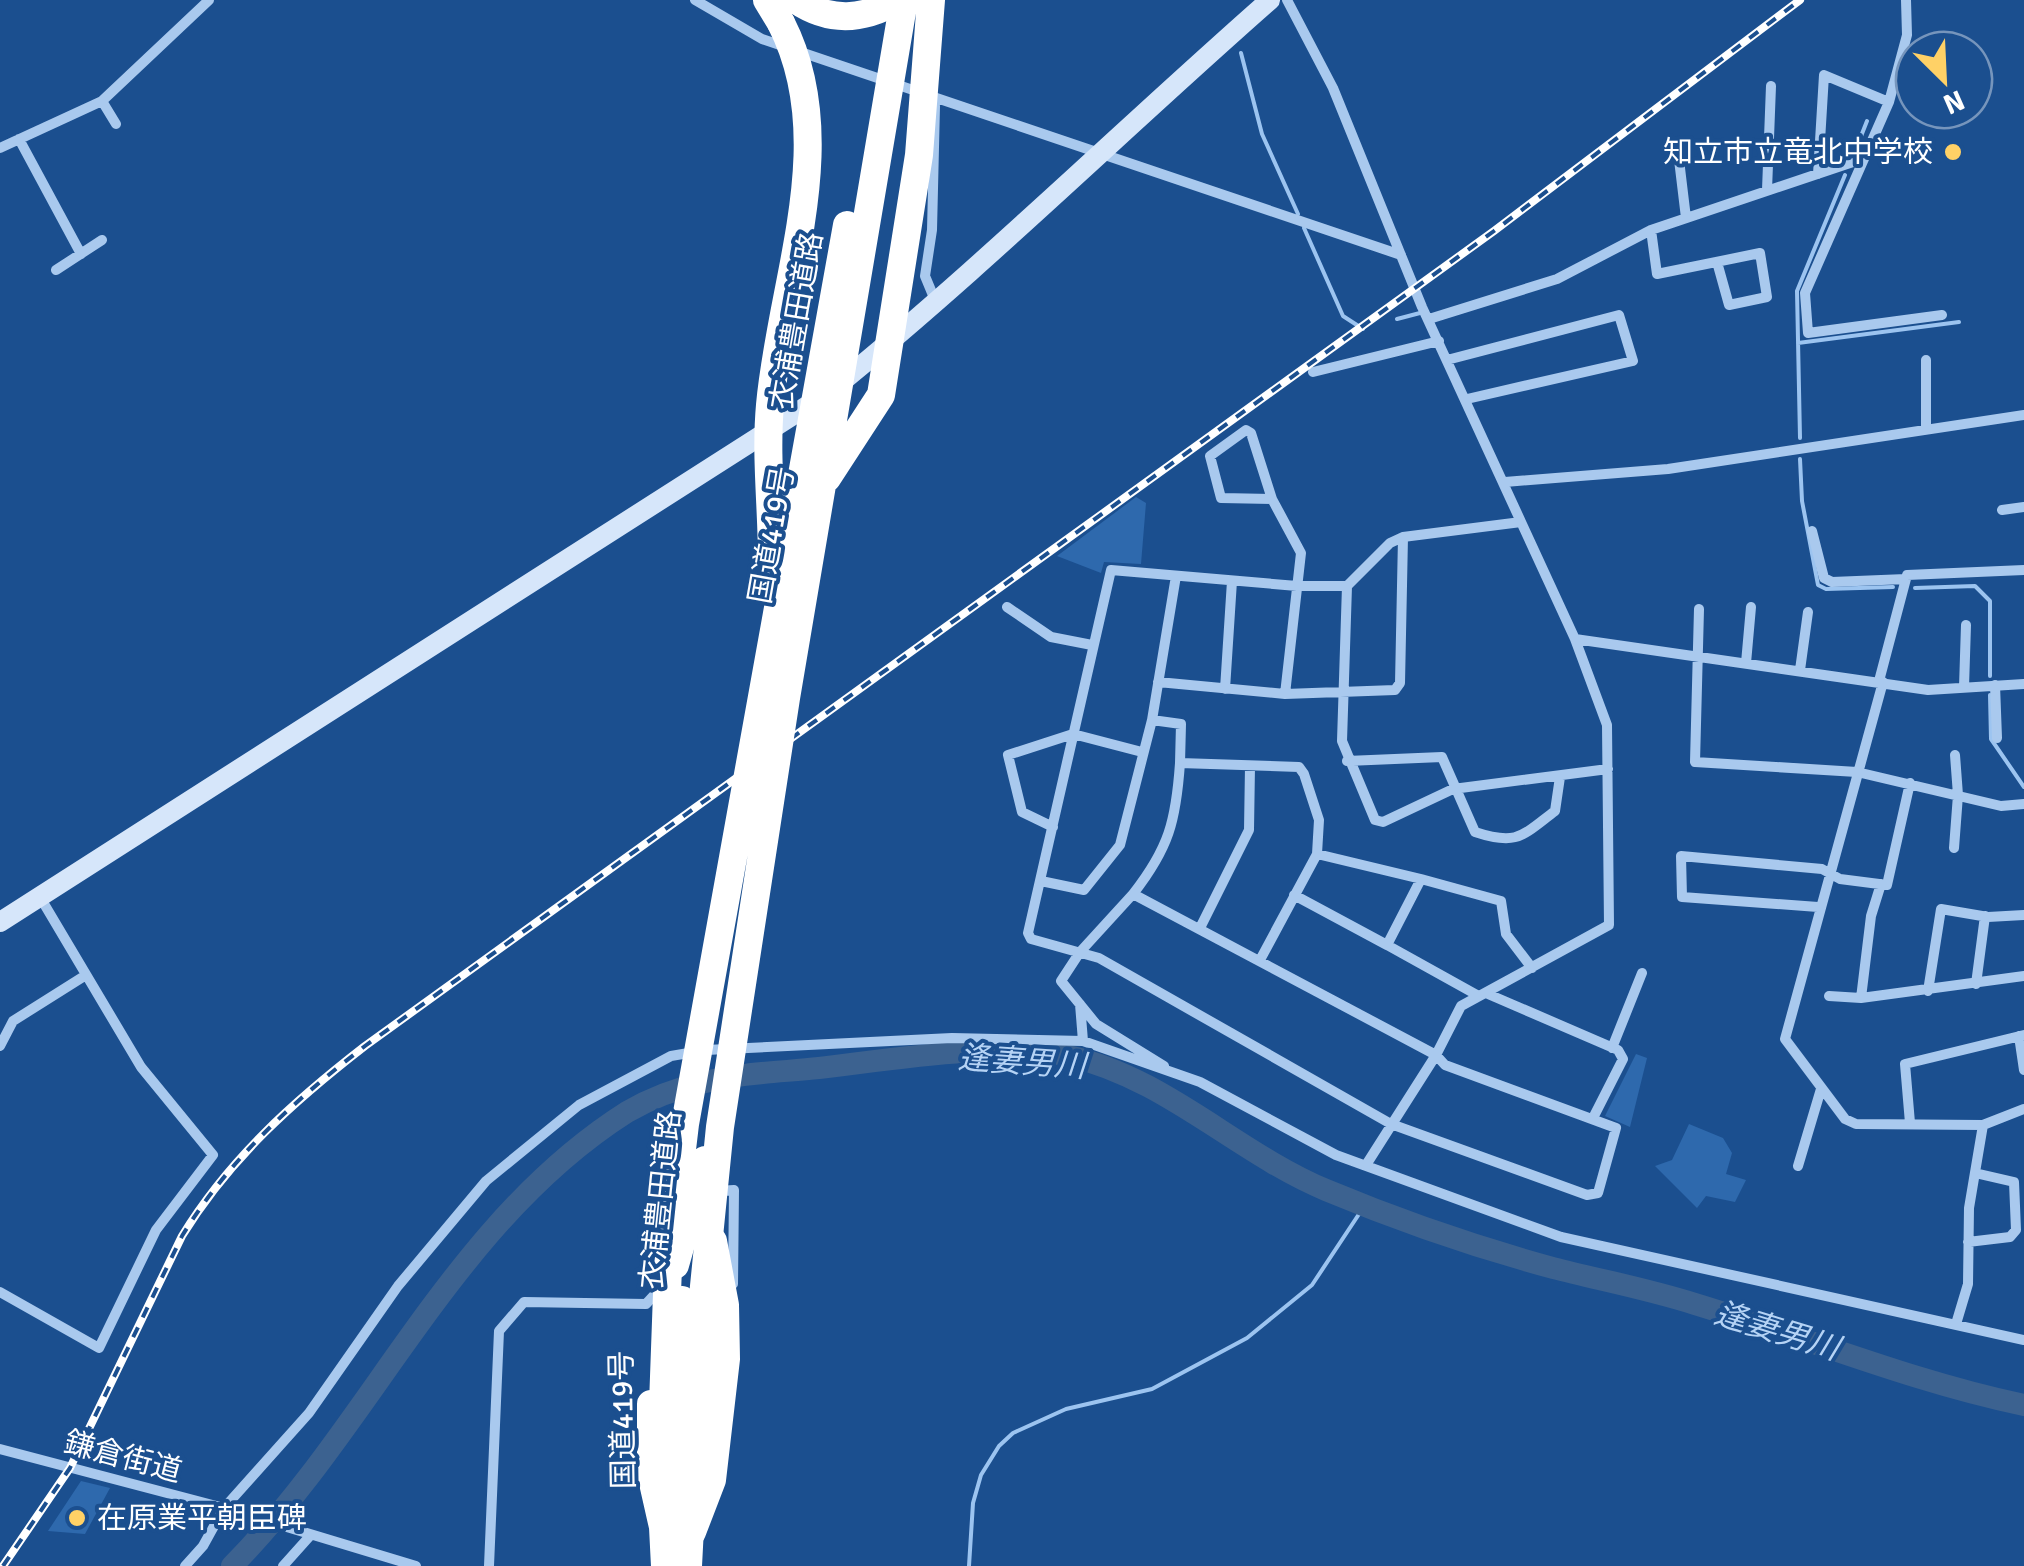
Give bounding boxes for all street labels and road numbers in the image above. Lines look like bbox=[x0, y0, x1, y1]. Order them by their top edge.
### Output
street label: 衣浦豊田道路 bbox=[763, 229, 831, 413]
street label: 国道419号 bbox=[742, 464, 802, 606]
street label: 衣浦豊田道路 bbox=[633, 1109, 689, 1291]
street label: 国道419号 bbox=[603, 1350, 643, 1490]
street label: 鎌倉街道 bbox=[60, 1424, 186, 1490]

